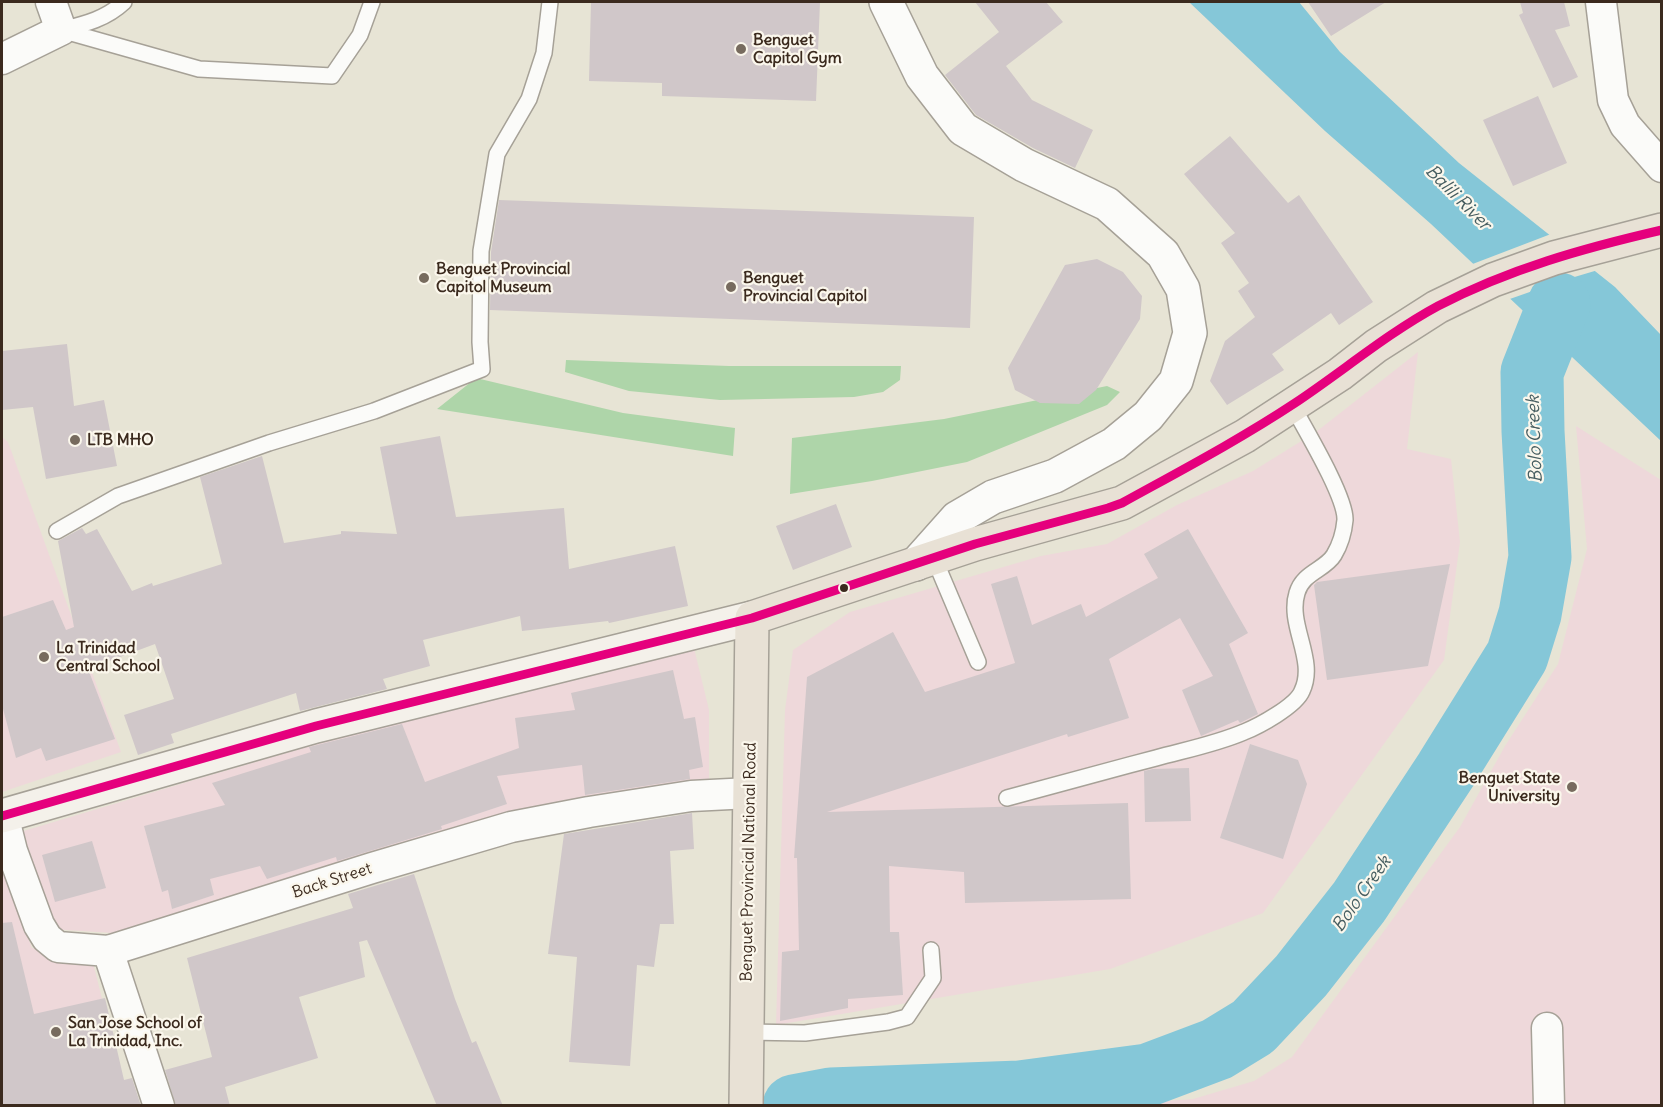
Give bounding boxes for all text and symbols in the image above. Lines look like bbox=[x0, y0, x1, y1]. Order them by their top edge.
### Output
place label: Benguet Capitol Gym bbox=[753, 30, 842, 68]
marker: Benguet Capitol Gym bbox=[734, 42, 748, 56]
water label: Balili River bbox=[1421, 161, 1495, 235]
place label: Benguet Provincial Capitol Museum bbox=[436, 259, 570, 297]
place label: Benguet Provincial Capitol bbox=[743, 268, 867, 306]
marker: Benguet Provincial Capitol Museum bbox=[417, 271, 431, 285]
marker: Benguet Provincial Capitol bbox=[724, 280, 738, 294]
water label: Bolo Creek bbox=[1523, 395, 1547, 483]
place label: LTB MHO bbox=[87, 430, 154, 450]
marker: LTB MHO bbox=[68, 433, 82, 447]
unlabelled marker bbox=[838, 582, 850, 594]
place label: La Trinidad Central School bbox=[56, 638, 160, 676]
marker: La Trinidad Central School bbox=[37, 650, 51, 664]
street label: Benguet Provincial National Road bbox=[737, 742, 761, 982]
place label: Benguet State University bbox=[1459, 768, 1560, 806]
marker: Benguet State University bbox=[1565, 780, 1579, 794]
water label: Bolo Creek bbox=[1328, 852, 1396, 936]
street label: Back Street bbox=[290, 859, 374, 903]
place label: San Jose School of La Trinidad, Inc. bbox=[68, 1013, 202, 1051]
marker: San Jose School of La Trinidad, Inc. bbox=[49, 1025, 63, 1039]

